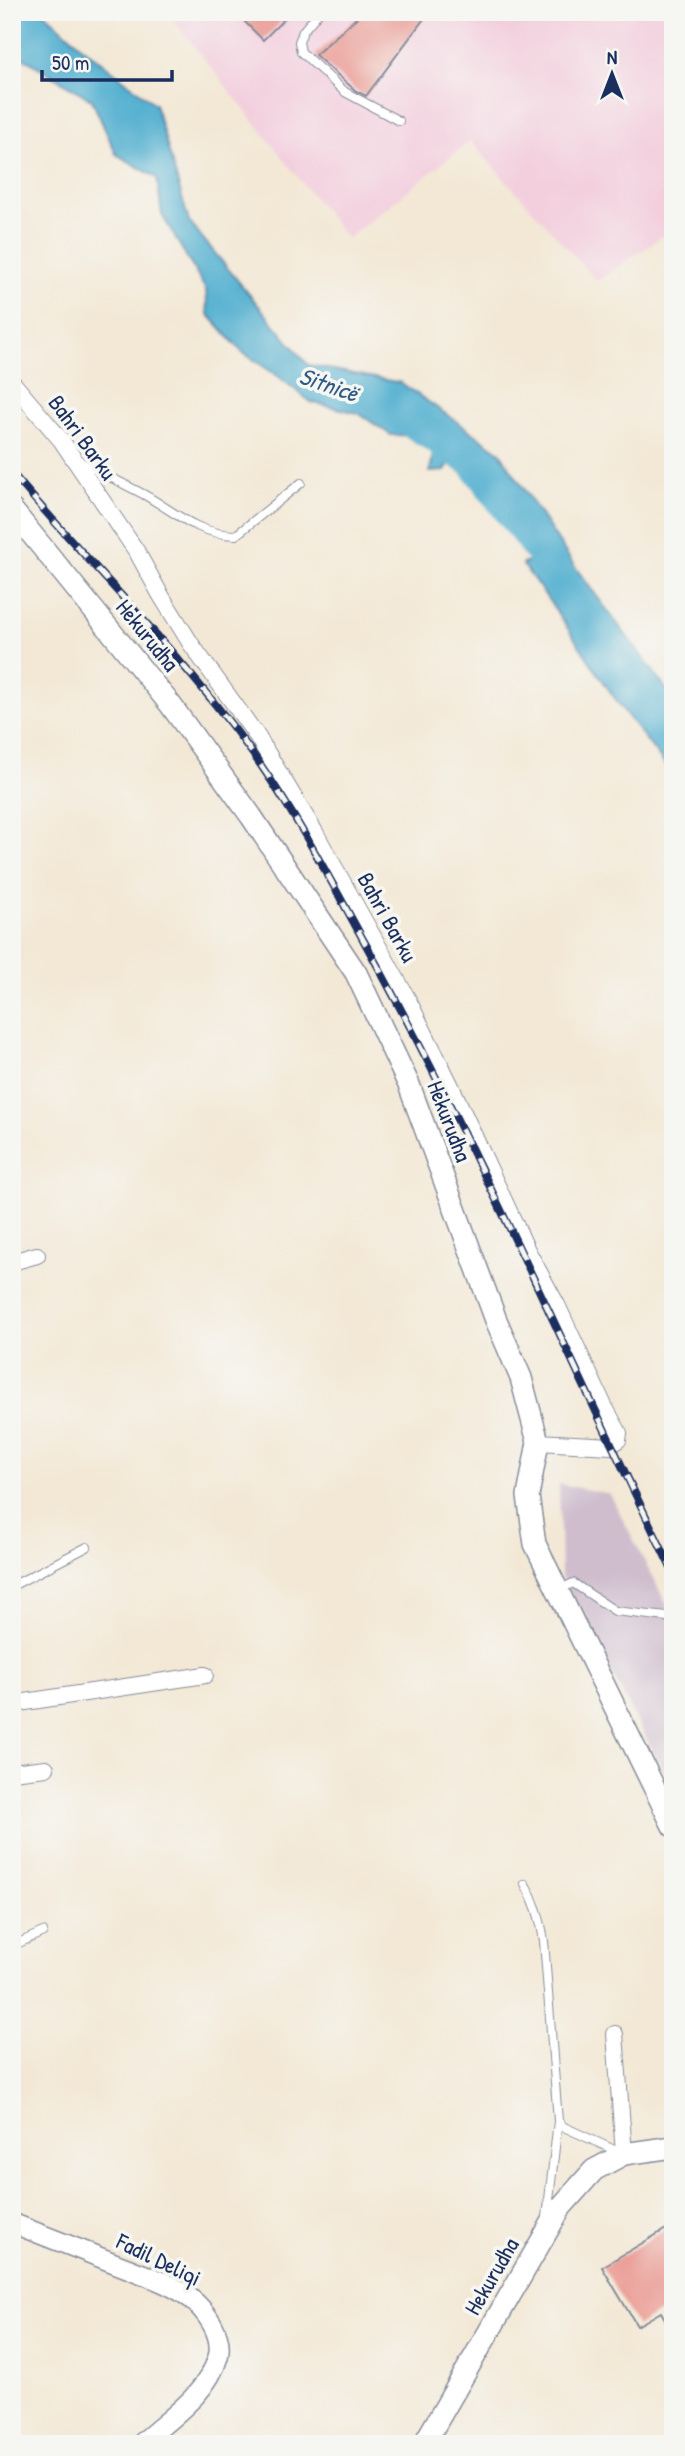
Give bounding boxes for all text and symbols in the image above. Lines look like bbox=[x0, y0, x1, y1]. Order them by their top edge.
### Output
scale bar bbox=[42, 38, 172, 82]
north arrow bbox=[576, 38, 646, 108]
text: N bbox=[607, 44, 617, 70]
text: 50 m bbox=[52, 48, 89, 77]
water label: Sitnicë bbox=[296, 359, 365, 410]
street label: Bahri Barku bbox=[42, 388, 124, 486]
street label: Hekurudha bbox=[109, 592, 187, 678]
street label: Bahri Barku bbox=[351, 867, 425, 967]
street label: Hekurudha bbox=[420, 1076, 480, 1166]
street label: Fadil Deliqi bbox=[111, 2225, 206, 2293]
street label: Hekurudha bbox=[456, 2232, 526, 2320]

